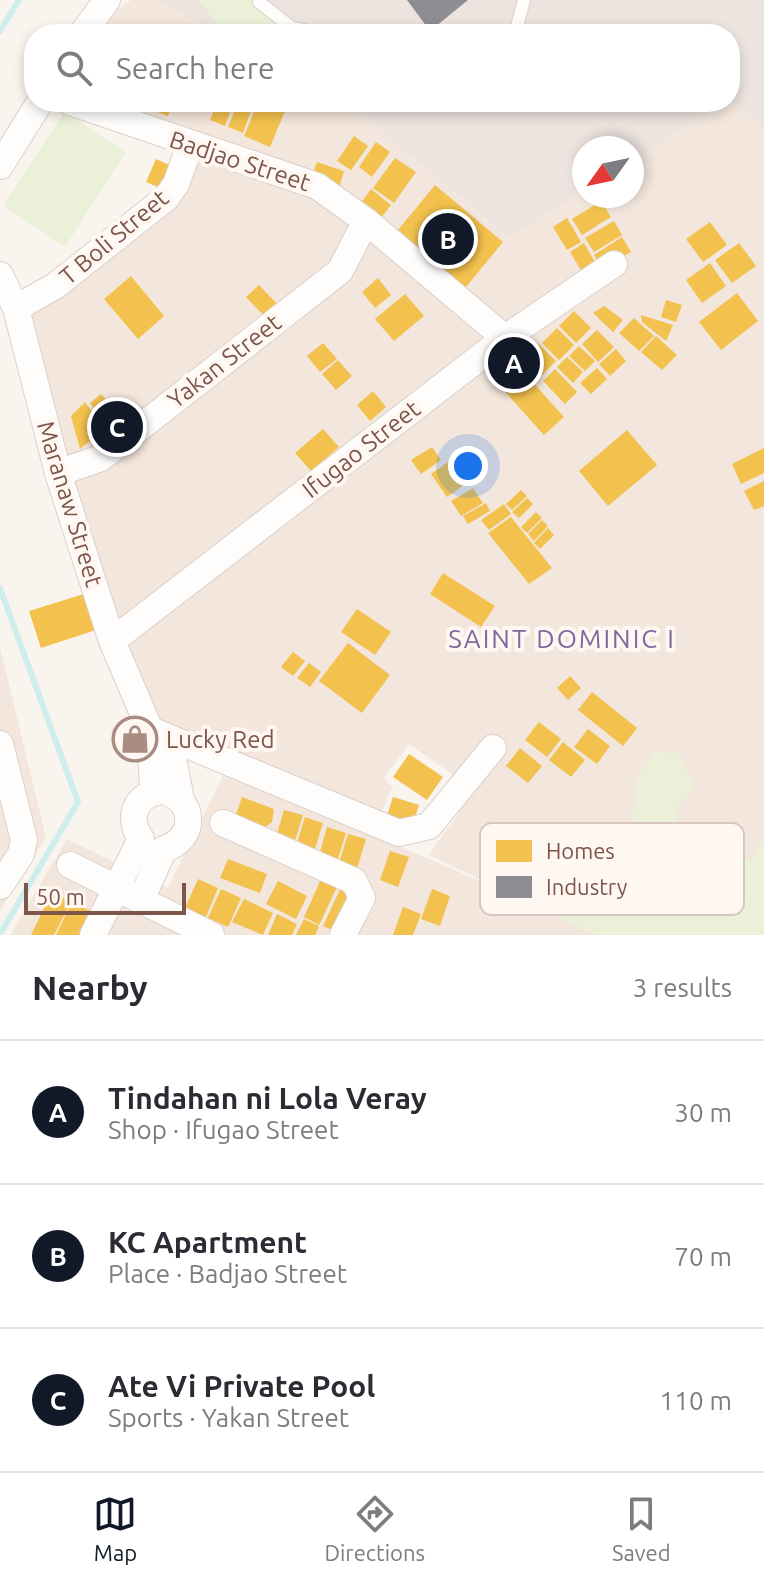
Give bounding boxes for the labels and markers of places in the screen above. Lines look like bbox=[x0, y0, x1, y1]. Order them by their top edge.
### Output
pin: B bbox=[422, 209, 474, 269]
pin: A bbox=[488, 333, 540, 393]
pin: C bbox=[91, 397, 143, 457]
shop icon: Lucky Red bbox=[111, 715, 159, 763]
place label: Lucky Red bbox=[166, 726, 275, 753]

